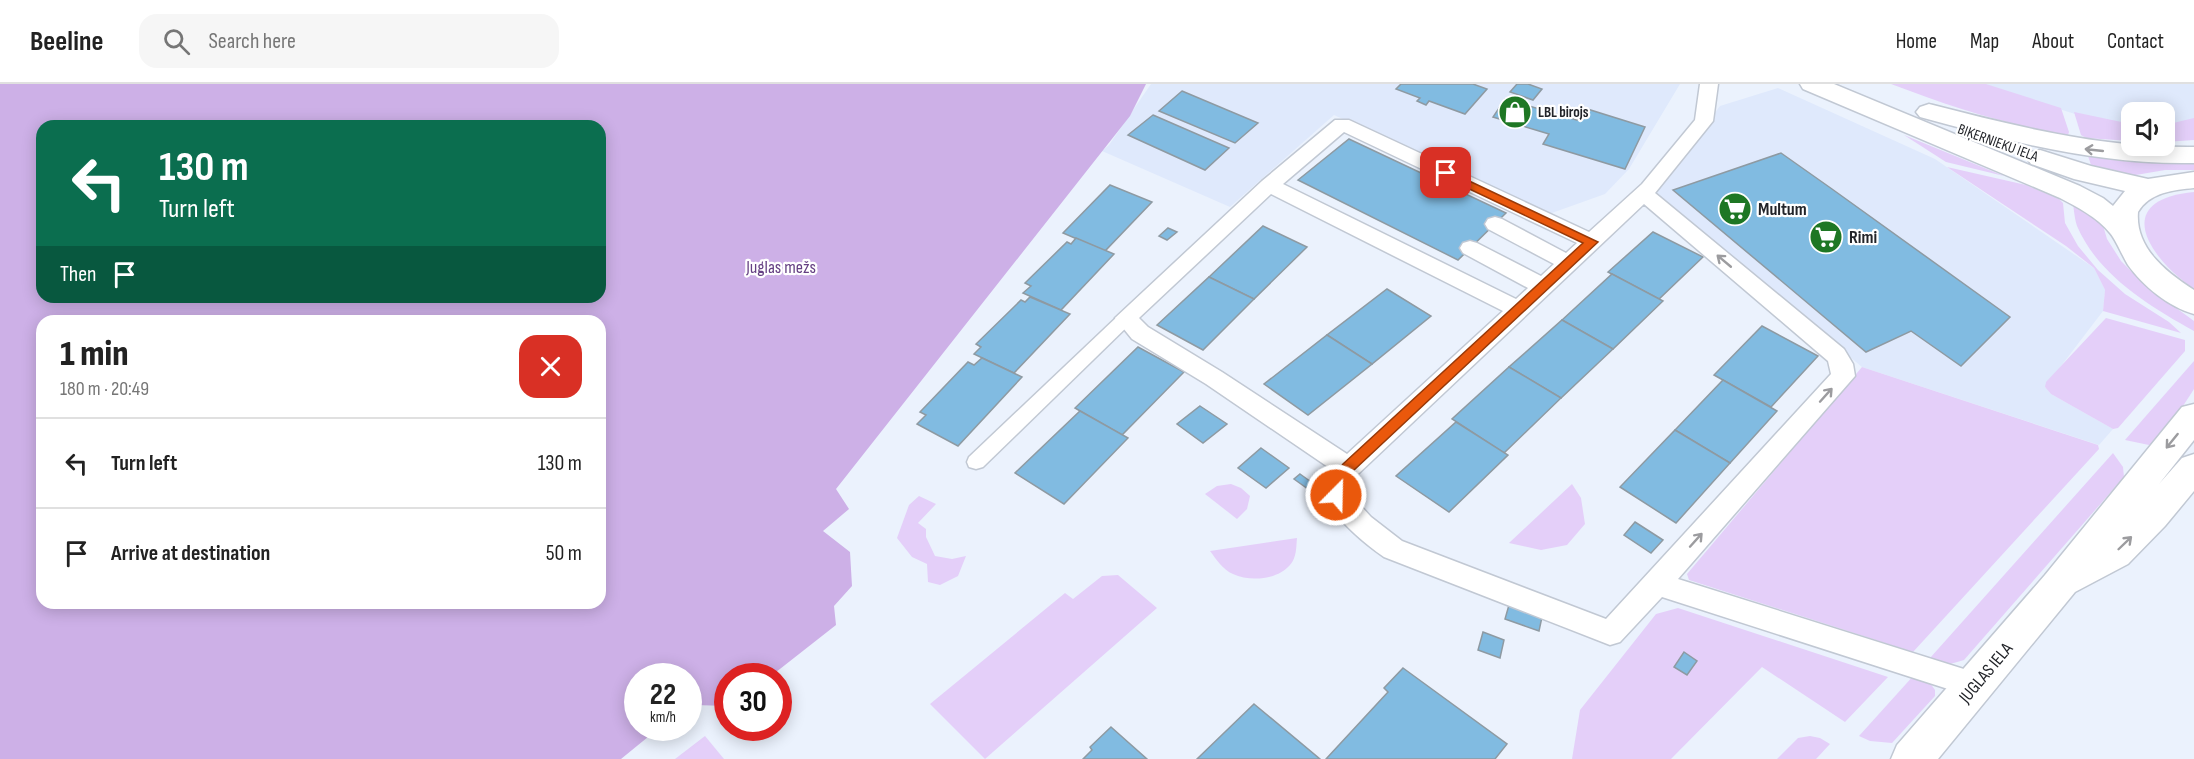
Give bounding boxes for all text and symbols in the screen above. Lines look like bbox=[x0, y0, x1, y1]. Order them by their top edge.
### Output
search box bbox=[139, 14, 559, 68]
text: Beeline bbox=[30, 25, 103, 58]
icon: search bbox=[160, 25, 193, 58]
text: Search here bbox=[208, 28, 296, 55]
text: Home bbox=[1896, 29, 1937, 54]
text: Map bbox=[1970, 29, 1999, 54]
text: About bbox=[2032, 29, 2074, 54]
text: Contact bbox=[2107, 29, 2164, 54]
shop icon: LBL birojs bbox=[1497, 94, 1533, 130]
map controls bbox=[2121, 102, 2175, 156]
button: sound bbox=[2121, 102, 2175, 156]
place label: LBL birojs bbox=[1538, 103, 1589, 122]
street label: BIĶERNIEKU IELA bbox=[1955, 120, 2041, 167]
text: 130 m bbox=[159, 142, 249, 193]
icon: left bbox=[60, 144, 138, 222]
one-way arrow bbox=[2084, 144, 2104, 155]
pin bbox=[1420, 147, 1471, 198]
icon: arrive bbox=[1429, 156, 1462, 189]
supermarket icon: Multum bbox=[1717, 191, 1753, 227]
text: Turn left bbox=[159, 193, 235, 225]
place label: Multum bbox=[1758, 199, 1807, 220]
supermarket icon: Rimi bbox=[1808, 219, 1844, 255]
place label: Rimi bbox=[1849, 227, 1877, 248]
one-way arrow bbox=[1716, 254, 1732, 267]
park label: Juglas mežs bbox=[745, 257, 816, 278]
icon: arrive bbox=[108, 258, 141, 291]
text: Then bbox=[60, 261, 96, 288]
text: 1 min bbox=[60, 333, 128, 376]
button: close bbox=[519, 335, 582, 398]
text: 180 m · 20:49 bbox=[60, 377, 149, 401]
one-way arrow bbox=[1819, 388, 1833, 403]
one-way arrow bbox=[2166, 433, 2179, 449]
icon: left bbox=[60, 447, 93, 480]
text: Turn left bbox=[111, 450, 177, 477]
text: 130 m bbox=[538, 450, 582, 477]
position arrow bbox=[1304, 463, 1368, 527]
one-way arrow bbox=[1689, 533, 1703, 548]
icon: arrive bbox=[60, 537, 93, 570]
one-way arrow bbox=[2117, 537, 2132, 551]
text: Arrive at destination bbox=[111, 540, 270, 567]
text: 50 m bbox=[546, 540, 582, 567]
street label: JUGLAS IELA bbox=[1954, 638, 2017, 708]
speed limit sign: 30 bbox=[714, 663, 792, 741]
text: 22 bbox=[650, 677, 676, 713]
text: km/h bbox=[650, 708, 676, 727]

